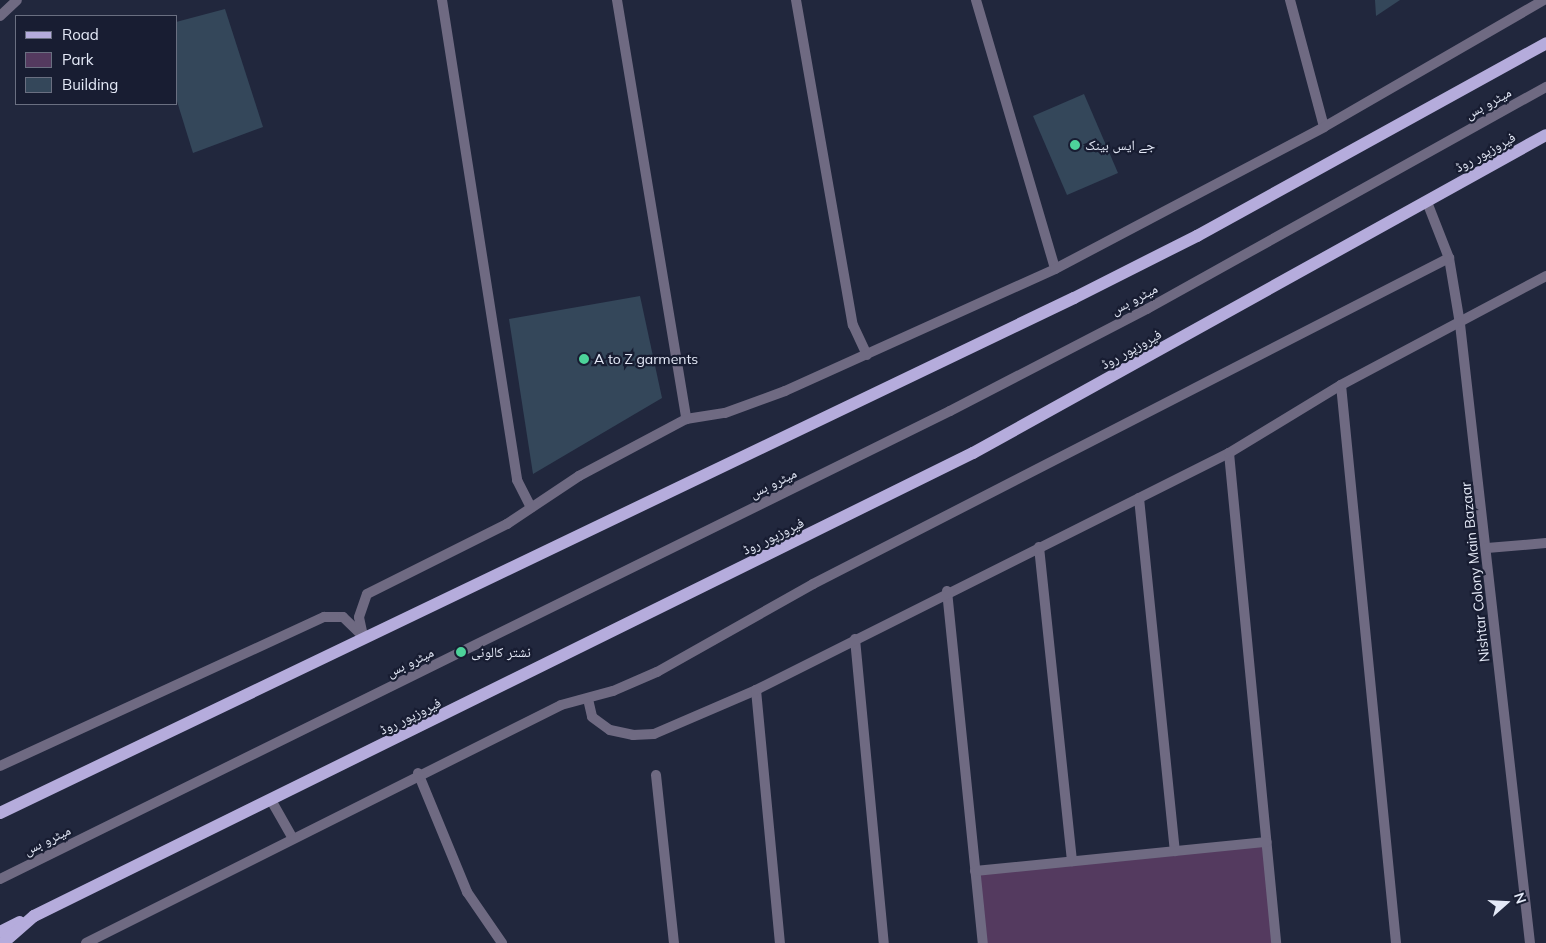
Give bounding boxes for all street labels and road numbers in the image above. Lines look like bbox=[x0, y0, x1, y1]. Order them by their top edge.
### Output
street label: میٹرو بس bbox=[1462, 83, 1514, 123]
street label: فیروزپور روڈ bbox=[1452, 128, 1518, 176]
street label: میٹرو بس bbox=[1108, 280, 1160, 318]
street label: فیروزپور روڈ bbox=[1098, 325, 1164, 373]
street label: میٹرو بس bbox=[747, 464, 799, 502]
street label: Nishtar Colony Main Bazaar bbox=[1457, 481, 1493, 663]
street label: فیروزپور روڈ bbox=[739, 514, 807, 558]
street label: میٹرو بس bbox=[384, 643, 436, 681]
street label: فیروزپور روڈ bbox=[376, 694, 444, 738]
street label: میٹرو بس bbox=[21, 821, 73, 859]

